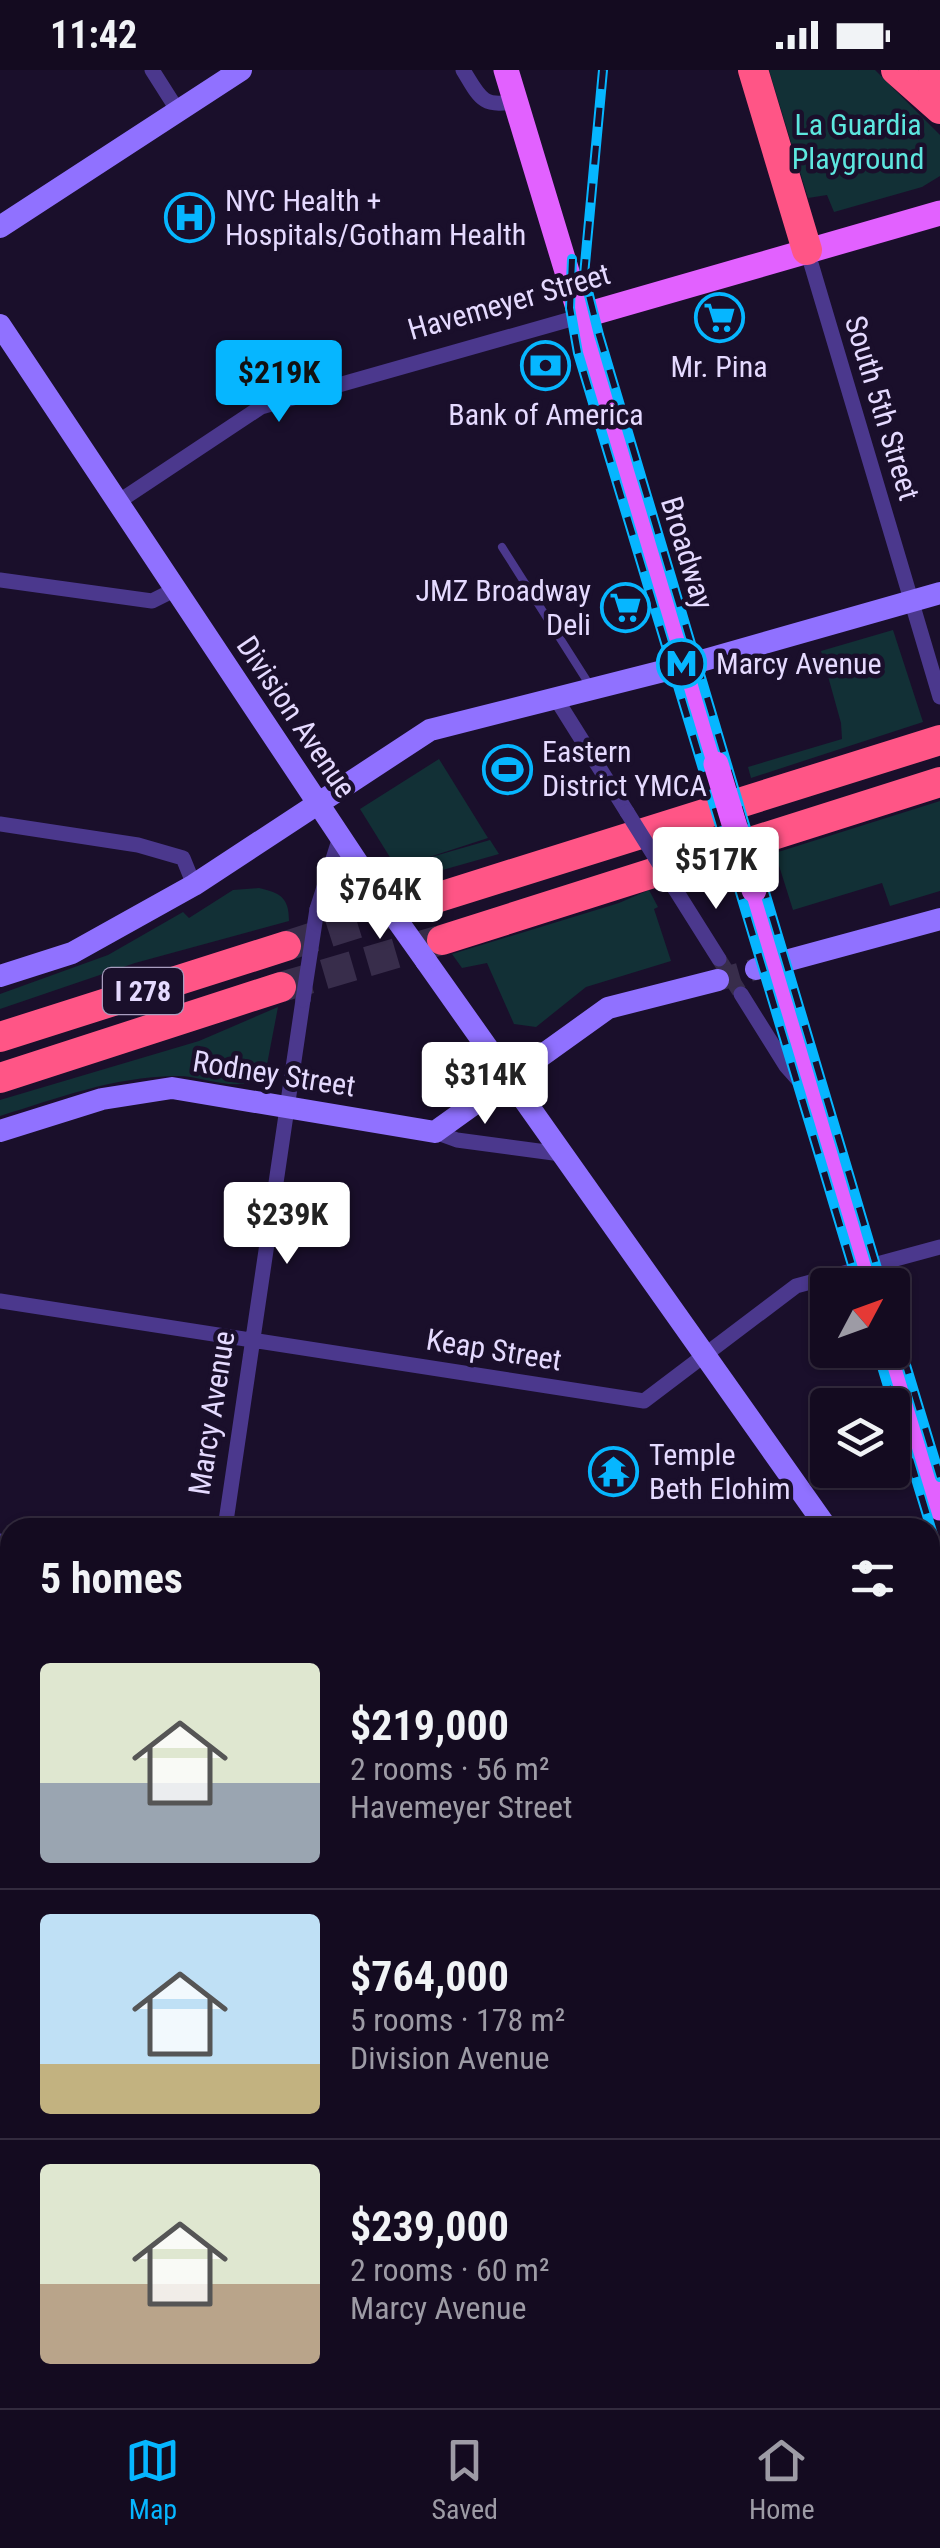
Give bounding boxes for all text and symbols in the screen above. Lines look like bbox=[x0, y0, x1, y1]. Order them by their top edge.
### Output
text: 11:42 bbox=[50, 13, 137, 57]
park label: La Guardia Playground bbox=[792, 107, 924, 176]
place label: NYC Health + Hospitals/Gotham Health bbox=[225, 183, 526, 252]
hospital icon: NYC Health + Hospitals/Gotham Health bbox=[164, 192, 216, 244]
street label: Havemeyer Street bbox=[404, 256, 614, 347]
supermarket icon: Mr. Pina bbox=[693, 292, 745, 344]
street label: South 5th Street bbox=[838, 312, 927, 504]
pin: $219K bbox=[209, 340, 349, 425]
bank icon: Bank of America bbox=[520, 340, 572, 392]
place label: Mr. Pina bbox=[670, 349, 768, 384]
text: $219K bbox=[238, 353, 320, 391]
place label: Bank of America bbox=[448, 397, 644, 432]
street label: Broadway bbox=[654, 492, 721, 613]
place label: JMZ Broadway Deli bbox=[416, 573, 591, 642]
supermarket icon: JMZ Broadway Deli bbox=[600, 582, 652, 634]
street label: Division Avenue bbox=[230, 629, 363, 804]
metro station icon: Marcy Avenue bbox=[655, 638, 707, 690]
place label: Marcy Avenue bbox=[716, 646, 882, 681]
place label: Eastern District YMCA bbox=[542, 734, 707, 803]
sports icon: Eastern District YMCA bbox=[481, 743, 533, 795]
pin: $517K bbox=[646, 827, 786, 912]
text: $517K bbox=[675, 840, 757, 878]
pin: $764K bbox=[310, 857, 450, 942]
text: $764K bbox=[339, 870, 421, 908]
road number: I 278 bbox=[103, 968, 183, 1014]
pin: $314K bbox=[415, 1042, 555, 1127]
street label: Rodney Street bbox=[190, 1043, 358, 1104]
text: $314K bbox=[444, 1055, 526, 1093]
pin: $239K bbox=[217, 1182, 357, 1267]
text: $239K bbox=[246, 1195, 328, 1233]
north arrow bbox=[810, 1268, 910, 1368]
map controls bbox=[810, 1268, 910, 1488]
street label: Keap Street bbox=[424, 1322, 564, 1377]
street label: Marcy Avenue bbox=[181, 1328, 242, 1497]
button: layers bbox=[810, 1388, 910, 1488]
place label: Temple Beth Elohim bbox=[649, 1437, 791, 1506]
temple icon: Temple Beth Elohim bbox=[588, 1446, 640, 1498]
icon: filters bbox=[845, 1551, 900, 1606]
text: 5 homes bbox=[40, 1554, 183, 1603]
text: $219,000 bbox=[350, 1701, 509, 1750]
icon: home bbox=[120, 1703, 240, 1823]
text: 2 rooms · 56 m² bbox=[350, 1750, 549, 1788]
text: Havemeyer Street bbox=[350, 1788, 573, 1826]
text: $764,000 bbox=[350, 1952, 509, 2001]
icon: home bbox=[120, 1954, 240, 2074]
text: 5 rooms · 178 m² bbox=[350, 2001, 565, 2039]
text: Division Avenue bbox=[350, 2039, 550, 2077]
text: $239,000 bbox=[350, 2202, 509, 2251]
icon: home bbox=[120, 2204, 240, 2324]
text: 2 rooms · 60 m² bbox=[350, 2251, 549, 2289]
text: Marcy Avenue bbox=[350, 2289, 527, 2327]
tab: Map bbox=[125, 2433, 180, 2526]
tab: Saved bbox=[431, 2433, 498, 2526]
tab: Home bbox=[749, 2433, 815, 2526]

